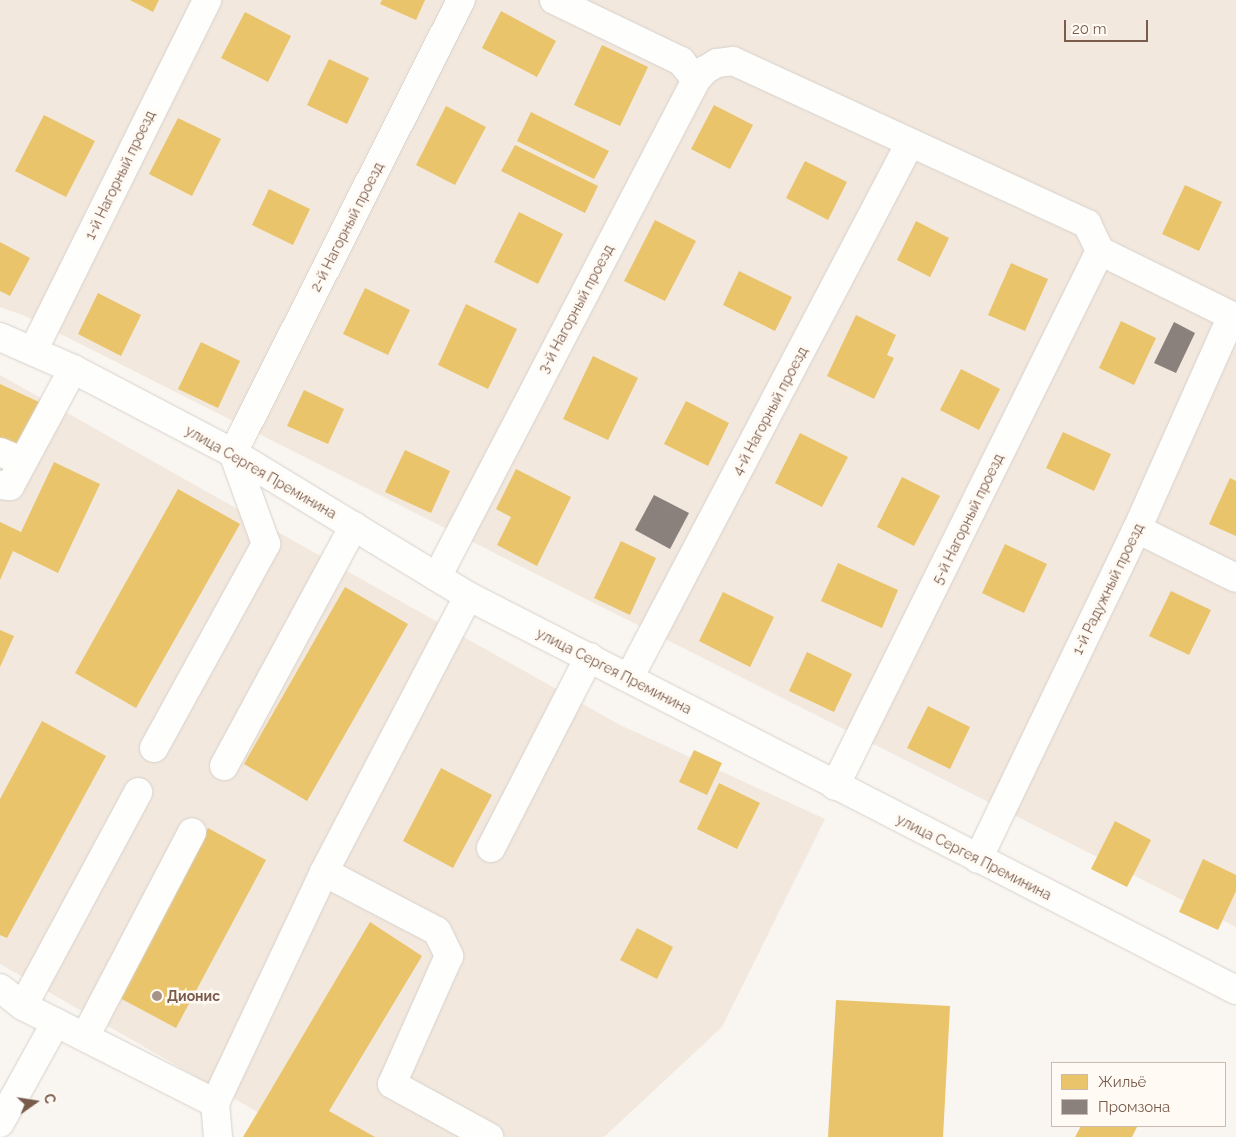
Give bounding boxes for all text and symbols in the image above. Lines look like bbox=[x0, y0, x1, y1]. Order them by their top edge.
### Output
scale bar bbox=[1066, 10, 1150, 42]
text: 20 m bbox=[1072, 20, 1107, 38]
street label: 1-й Нагорный проезд bbox=[81, 108, 159, 242]
street label: 2-й Нагорный проезд bbox=[307, 160, 387, 294]
street label: 3-й Нагорный проезд bbox=[535, 242, 617, 376]
street label: 4-й Нагорный проезд bbox=[729, 344, 811, 478]
street label: улица Сергея Преминина bbox=[182, 422, 340, 522]
street label: 5-й Нагорный проезд bbox=[929, 451, 1007, 587]
street label: 1-й Радужный проезд bbox=[1069, 521, 1147, 657]
street label: улица Сергея Преминина bbox=[534, 625, 694, 717]
street label: улица Сергея Преминина bbox=[894, 811, 1054, 903]
place label: Дионис bbox=[167, 988, 220, 1004]
marker: Дионис bbox=[151, 990, 163, 1002]
legend bbox=[1051, 1062, 1226, 1127]
text: Жильё bbox=[1098, 1073, 1146, 1091]
north arrow bbox=[10, 1077, 60, 1127]
text: С bbox=[41, 1092, 58, 1105]
text: Промзона bbox=[1098, 1098, 1170, 1116]

